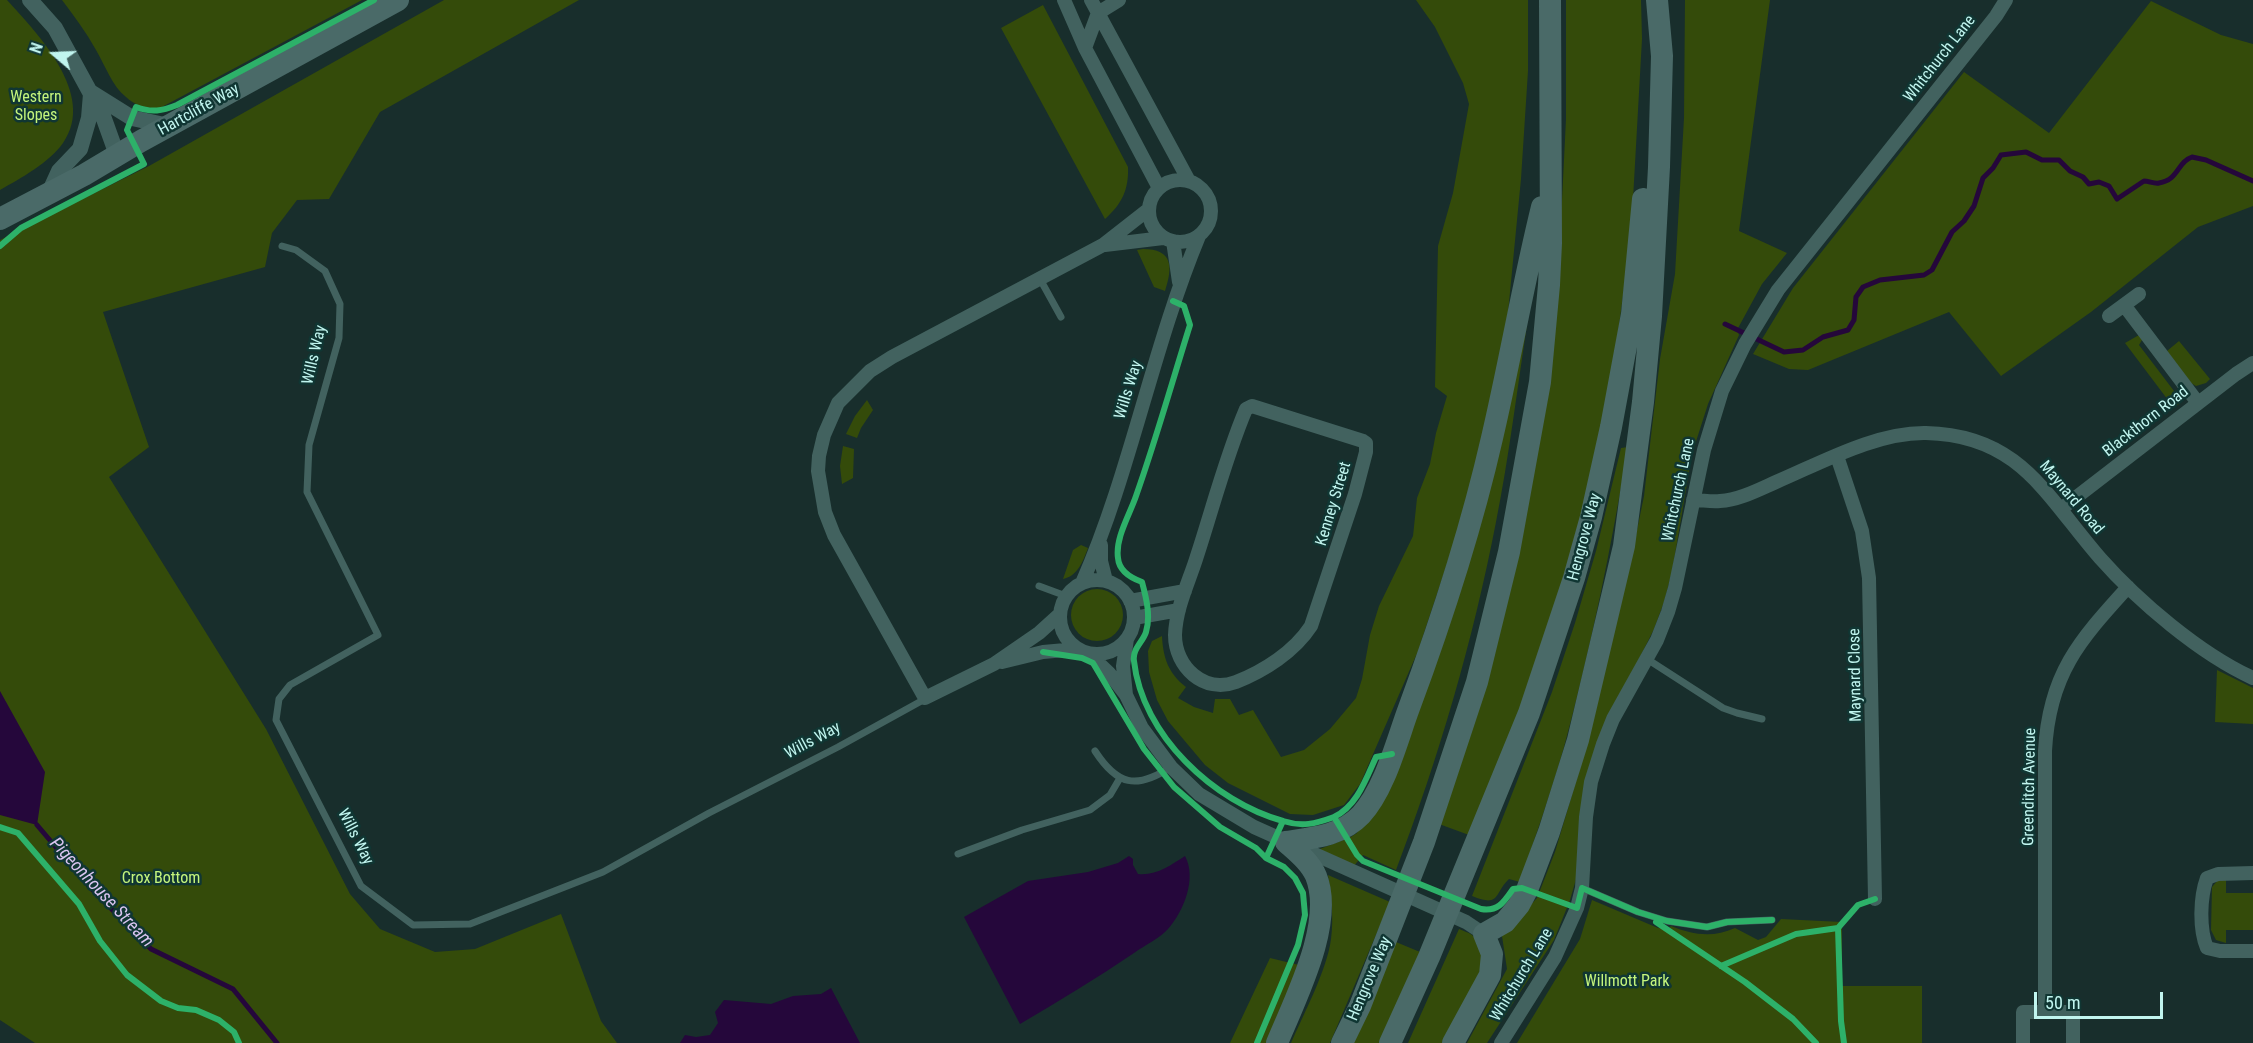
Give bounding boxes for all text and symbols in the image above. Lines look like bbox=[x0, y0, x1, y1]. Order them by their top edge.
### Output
street label: Whitchurch Lane bbox=[1900, 12, 1980, 106]
north arrow bbox=[24, 24, 84, 84]
text: N bbox=[26, 40, 47, 56]
street label: Hartcliffe Way bbox=[155, 80, 243, 140]
park label: Western Slopes bbox=[10, 88, 62, 126]
street label: Wills Way bbox=[299, 323, 331, 387]
street label: Wills Way bbox=[1111, 358, 1147, 422]
street label: Blackthorn Road bbox=[2099, 383, 2193, 461]
street label: Whitchurch Lane bbox=[1659, 437, 1699, 543]
street label: Maynard Road bbox=[2035, 457, 2107, 539]
street label: Kenney Street bbox=[1312, 460, 1356, 548]
street label: Hengrove Way bbox=[1564, 491, 1606, 583]
street label: Maynard Close bbox=[1846, 628, 1866, 722]
street label: Wills Way bbox=[782, 718, 844, 764]
street label: Greenditch Avenue bbox=[2019, 728, 2041, 846]
street label: Wills Way bbox=[333, 806, 377, 868]
water label: Pigeonhouse Stream bbox=[44, 833, 158, 953]
park label: Crox Bottom bbox=[122, 869, 200, 889]
street label: Whitchurch Lane bbox=[1487, 925, 1557, 1025]
street label: Hengrove Way bbox=[1344, 934, 1396, 1024]
park label: Willmott Park bbox=[1585, 972, 1669, 992]
scale bar bbox=[2037, 980, 2166, 1018]
text: 50 m bbox=[2045, 992, 2080, 1013]

